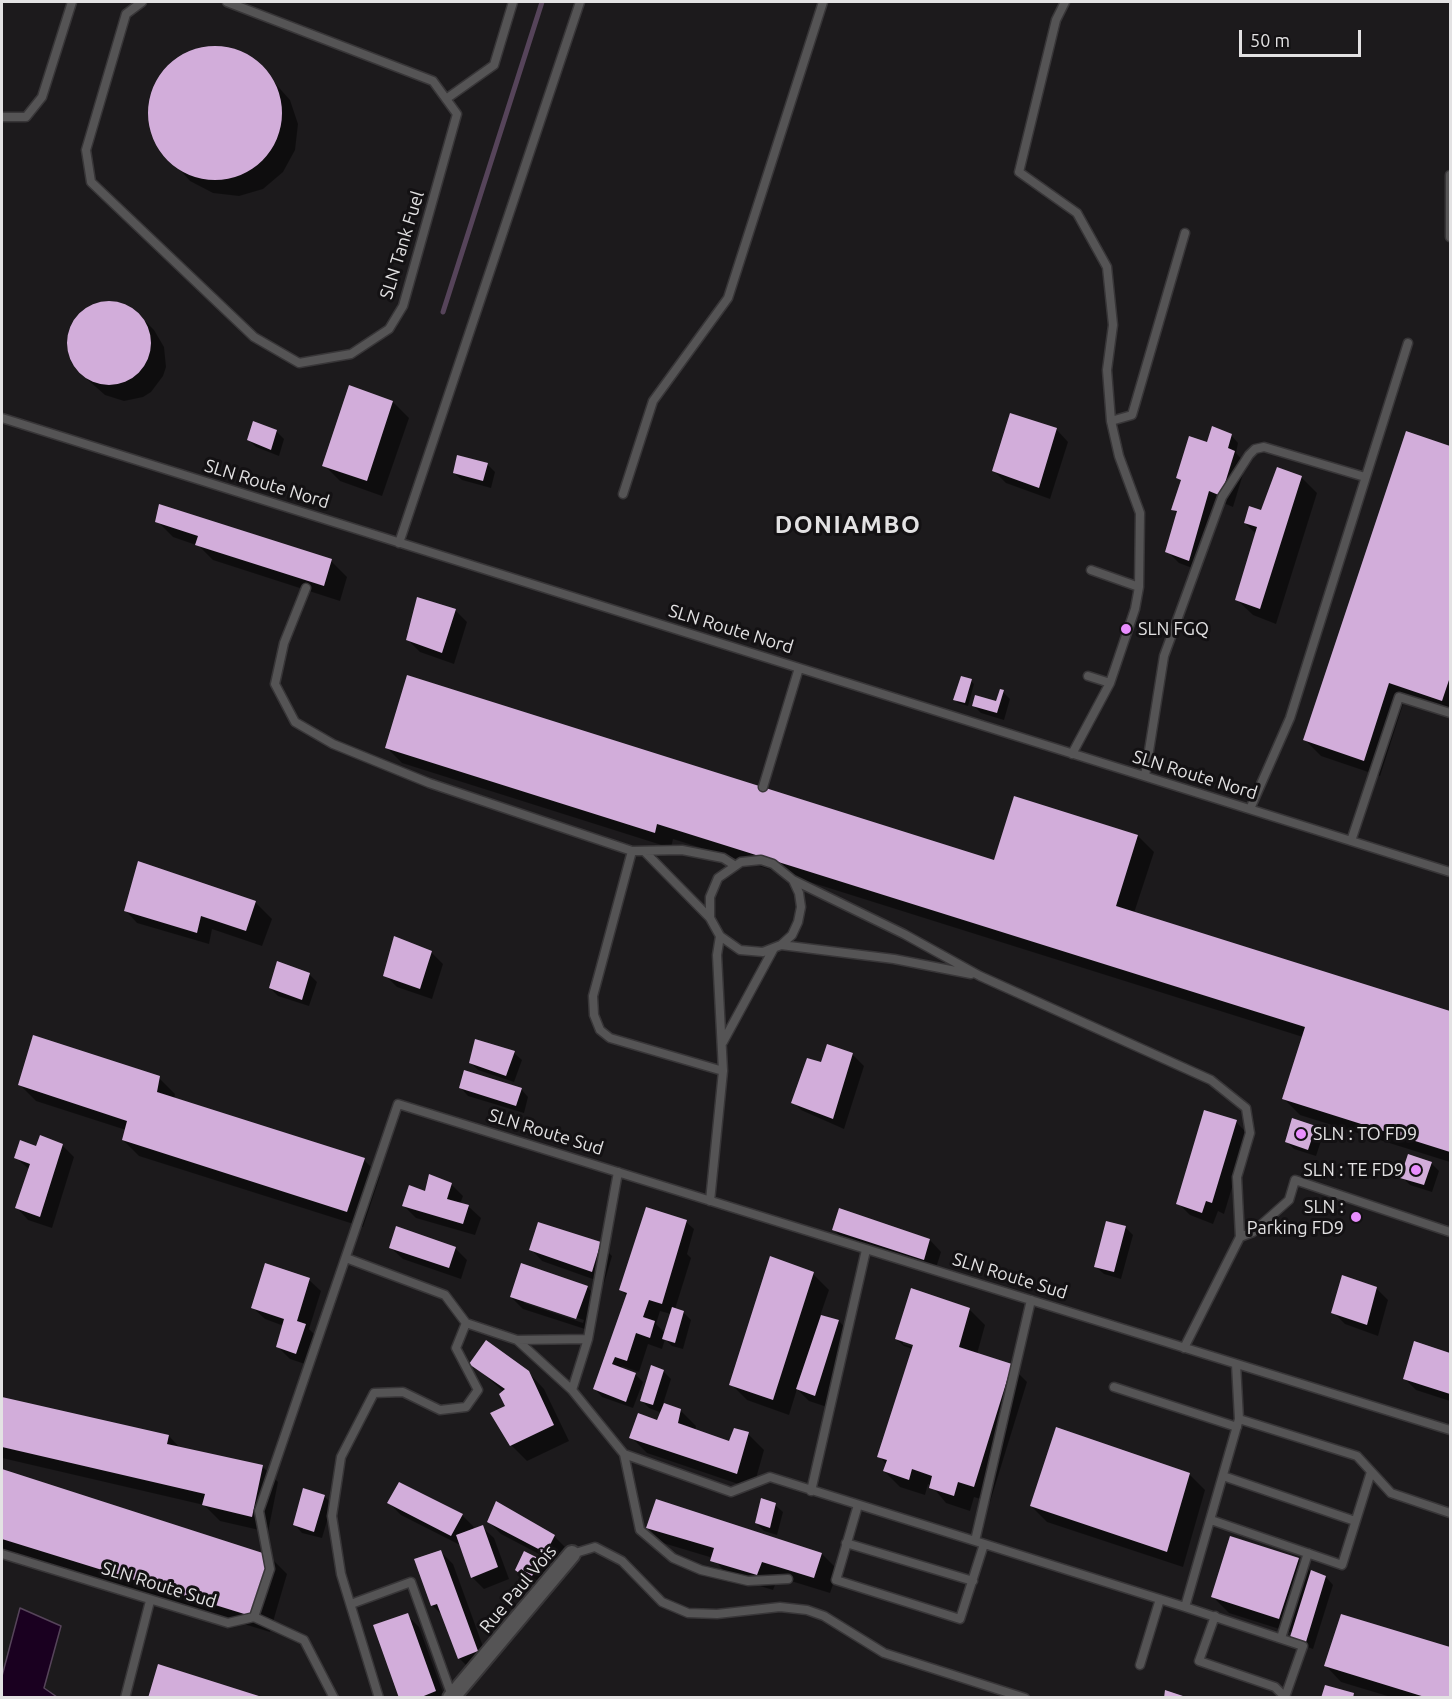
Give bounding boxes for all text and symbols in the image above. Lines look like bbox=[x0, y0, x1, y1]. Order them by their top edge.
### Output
scale bar bbox=[1242, 18, 1364, 56]
text: 50 m bbox=[1250, 30, 1290, 50]
street label: SLN Tank Fuel bbox=[375, 188, 429, 302]
street label: SLN Route Nord bbox=[202, 455, 332, 513]
district label: DONIAMBO bbox=[775, 511, 921, 539]
street label: SLN Route Nord bbox=[666, 600, 796, 658]
place label: SLN FGQ bbox=[1138, 618, 1209, 640]
marker: SLN FGQ bbox=[1119, 622, 1133, 636]
street label: SLN Route Nord bbox=[1130, 746, 1260, 804]
street label: SLN Route Sud bbox=[486, 1104, 606, 1160]
place label: SLN : TO FD9 bbox=[1313, 1123, 1417, 1145]
marker: SLN : TO FD9 bbox=[1294, 1127, 1308, 1141]
place label: SLN : TE FD9 bbox=[1303, 1159, 1404, 1181]
marker: SLN : TE FD9 bbox=[1409, 1163, 1423, 1177]
place label: SLN : Parking FD9 bbox=[1247, 1196, 1344, 1238]
marker: SLN : Parking FD9 bbox=[1349, 1210, 1363, 1224]
street label: SLN Route Sud bbox=[950, 1248, 1070, 1304]
street label: Rue Paul Vois bbox=[475, 1541, 561, 1637]
street label: SLN Route Sud bbox=[99, 1557, 219, 1613]

